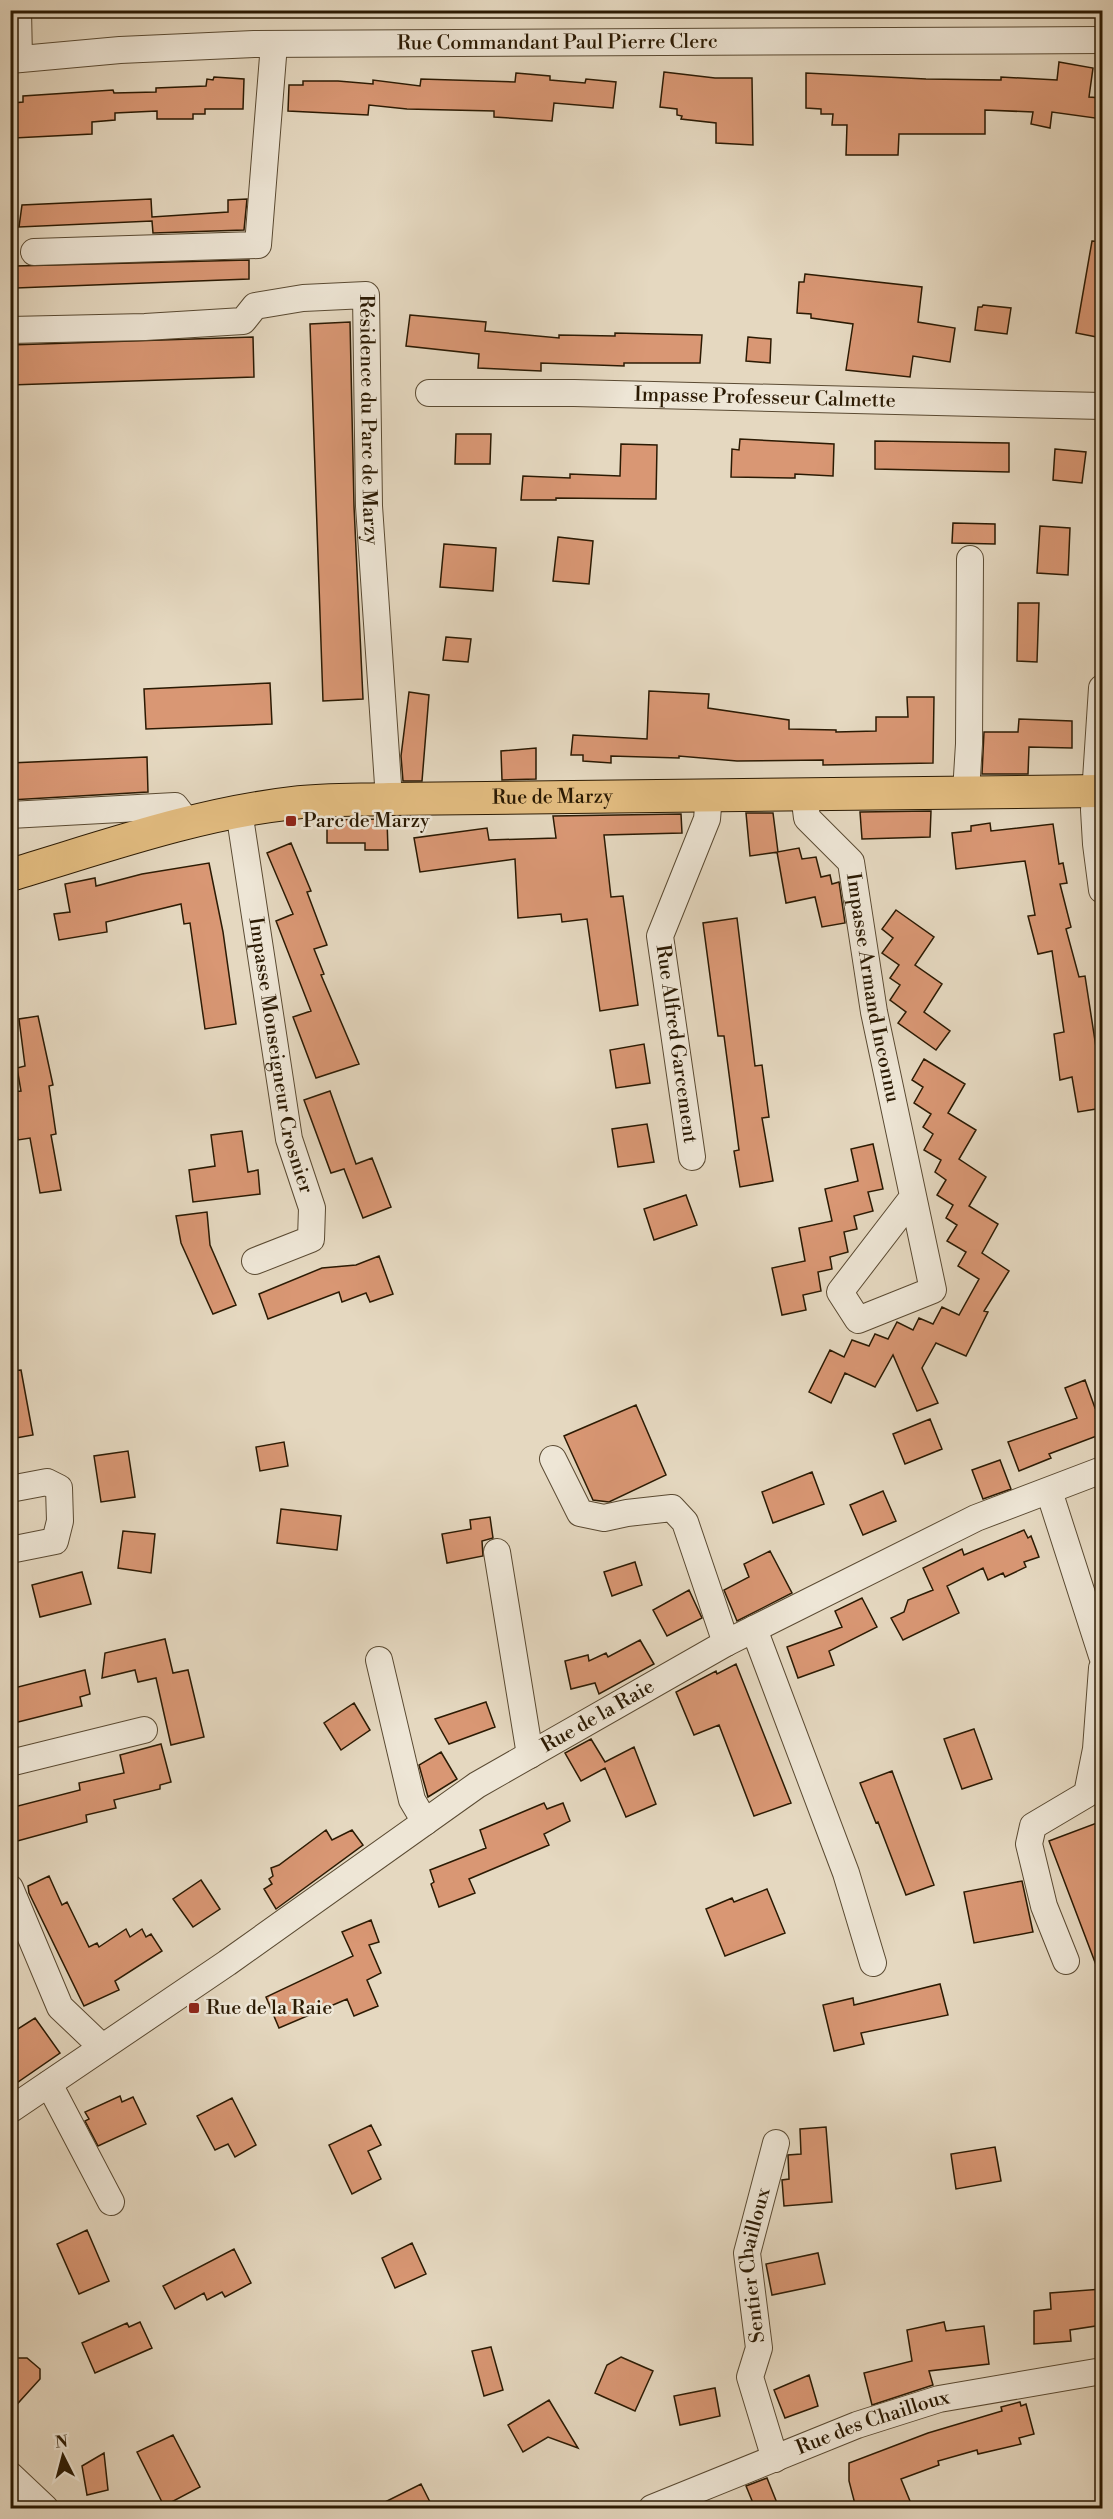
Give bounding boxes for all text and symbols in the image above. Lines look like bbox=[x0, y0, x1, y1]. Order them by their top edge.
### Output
street label: Rue Commandant Paul Pierre Clerc bbox=[397, 29, 718, 56]
street label: Résidence du Parc de Marzy bbox=[353, 294, 384, 546]
street label: Impasse Professeur Calmette bbox=[634, 382, 896, 413]
street label: Rue de Marzy bbox=[492, 784, 613, 810]
place label: Parc de Marzy bbox=[303, 809, 430, 834]
marker: Parc de Marzy bbox=[284, 814, 298, 828]
street label: Impasse Armand Inconnu bbox=[840, 871, 905, 1105]
street label: Impasse Monseigneur Crosnier bbox=[243, 915, 319, 1197]
street label: Rue Alfred Garcement bbox=[650, 943, 702, 1145]
street label: Rue de la Raie bbox=[537, 1674, 659, 1758]
place label: Rue de la Raie bbox=[206, 1996, 332, 2021]
marker: Rue de la Raie bbox=[187, 2001, 201, 2015]
street label: Sentier Chailloux bbox=[734, 2184, 776, 2344]
street label: Rue des Chailloux bbox=[792, 2385, 952, 2461]
north arrow bbox=[33, 2426, 93, 2486]
text: N bbox=[54, 2431, 69, 2453]

